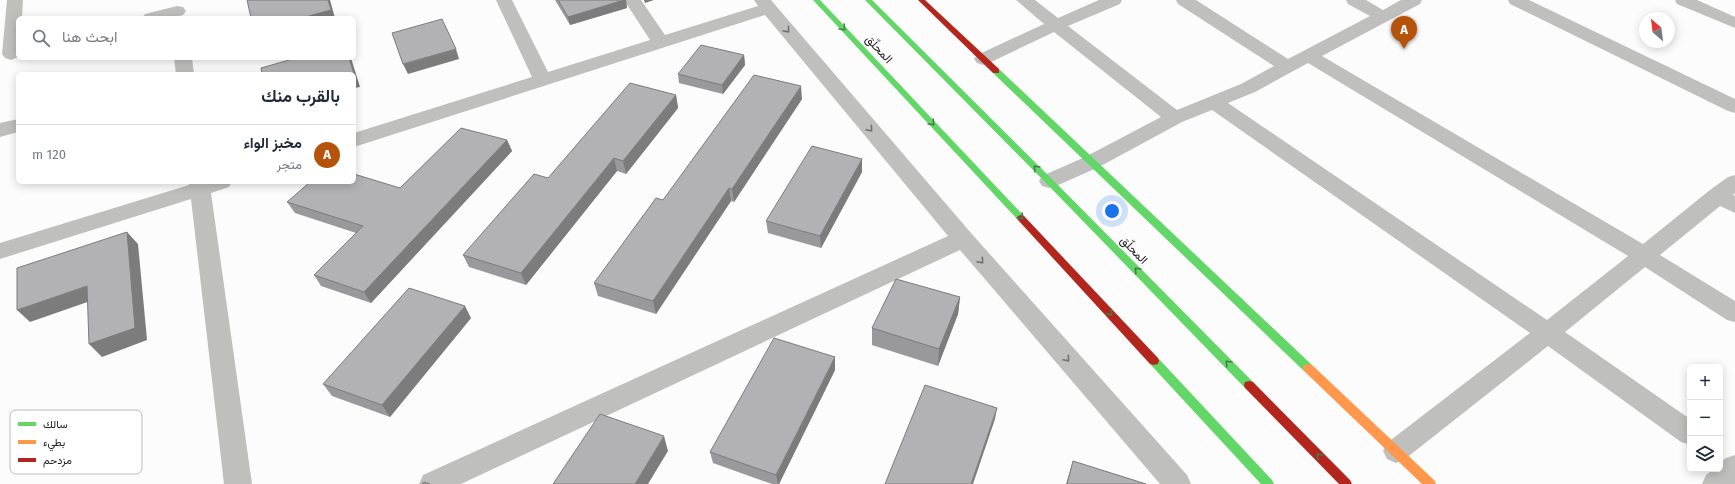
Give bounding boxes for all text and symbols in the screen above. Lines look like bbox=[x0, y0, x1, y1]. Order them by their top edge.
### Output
north arrow bbox=[1639, 12, 1675, 48]
search box bbox=[16, 16, 356, 60]
pin: A bbox=[1391, 16, 1417, 49]
one-way arrow bbox=[838, 23, 846, 31]
one-way arrow bbox=[782, 25, 789, 32]
icon: search bbox=[30, 27, 52, 49]
text: ابحث هنا bbox=[62, 28, 117, 46]
street label: المحلّق bbox=[862, 31, 896, 67]
text: بالقرب منك bbox=[261, 86, 340, 107]
one-way arrow bbox=[927, 118, 935, 126]
one-way arrow bbox=[866, 125, 873, 132]
text: مخبز الواء bbox=[243, 134, 302, 152]
text: 120 m bbox=[32, 147, 66, 162]
text: A bbox=[323, 147, 331, 162]
text: متجر bbox=[277, 157, 302, 172]
one-way arrow bbox=[1033, 165, 1041, 173]
your location bbox=[1102, 201, 1122, 221]
one-way arrow bbox=[1017, 213, 1024, 220]
street label: المحلّق bbox=[1117, 232, 1151, 268]
one-way arrow bbox=[977, 256, 984, 263]
one-way arrow bbox=[1134, 267, 1142, 275]
one-way arrow bbox=[1105, 308, 1112, 316]
one-way arrow bbox=[1062, 354, 1069, 361]
one-way arrow bbox=[1225, 360, 1233, 368]
map controls bbox=[1687, 364, 1723, 472]
button: + bbox=[1687, 364, 1723, 400]
button: − bbox=[1687, 400, 1723, 436]
legend bbox=[10, 410, 142, 474]
text: سالك bbox=[43, 418, 68, 431]
text: بطيء bbox=[43, 436, 65, 452]
button: layers bbox=[1687, 436, 1723, 472]
one-way arrow bbox=[1316, 453, 1324, 461]
text: مزدحم bbox=[43, 454, 72, 468]

